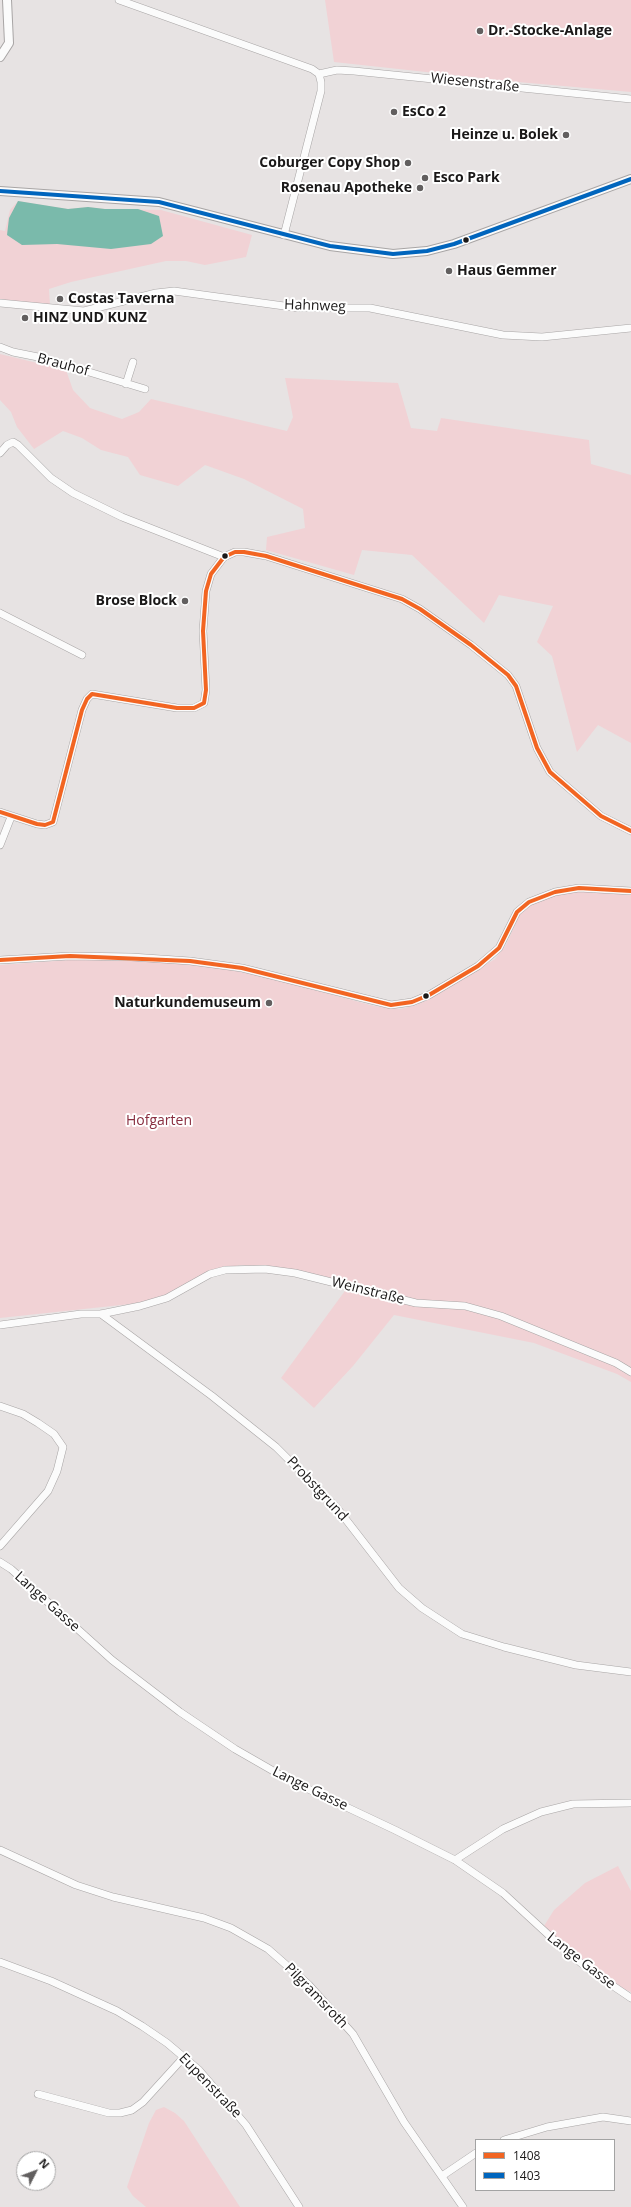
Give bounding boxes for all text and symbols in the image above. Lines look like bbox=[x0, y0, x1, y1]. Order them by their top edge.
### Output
place label: Dr.-Stocke-Anlage bbox=[488, 23, 612, 39]
marker: Dr.-Stocke-Anlage bbox=[475, 26, 485, 36]
street label: Wiesenstraße bbox=[430, 70, 520, 96]
place label: EsCo 2 bbox=[402, 104, 446, 120]
marker: EsCo 2 bbox=[389, 107, 399, 117]
place label: Heinze u. Bolek bbox=[451, 127, 558, 143]
marker: Heinze u. Bolek bbox=[561, 130, 571, 140]
place label: Coburger Copy Shop bbox=[259, 155, 400, 171]
marker: Coburger Copy Shop bbox=[403, 158, 413, 168]
place label: Esco Park bbox=[433, 170, 500, 186]
marker: Esco Park bbox=[420, 173, 430, 183]
place label: Rosenau Apotheke bbox=[281, 180, 412, 196]
marker: Rosenau Apotheke bbox=[415, 183, 425, 193]
unlabelled marker bbox=[461, 235, 471, 245]
place label: Haus Gemmer bbox=[457, 263, 556, 279]
marker: Haus Gemmer bbox=[444, 266, 454, 276]
place label: Costas Taverna bbox=[68, 291, 174, 307]
marker: Costas Taverna bbox=[55, 294, 65, 304]
street label: Hahnweg bbox=[284, 297, 346, 315]
place label: HINZ UND KUNZ bbox=[33, 310, 147, 326]
marker: HINZ UND KUNZ bbox=[20, 313, 30, 323]
street label: Brauhof bbox=[35, 350, 91, 380]
unlabelled marker bbox=[220, 551, 230, 561]
place label: Brose Block bbox=[95, 593, 177, 609]
marker: Brose Block bbox=[180, 596, 190, 606]
unlabelled marker bbox=[421, 991, 431, 1001]
place label: Naturkundemuseum bbox=[114, 995, 261, 1011]
marker: Naturkundemuseum bbox=[264, 998, 274, 1008]
park label: Hofgarten bbox=[126, 1113, 192, 1129]
street label: Weinstraße bbox=[330, 1274, 406, 1308]
street label: Probstgrund bbox=[283, 1453, 351, 1525]
street label: Lange Gasse bbox=[11, 1568, 83, 1636]
street label: Lange Gasse bbox=[269, 1763, 351, 1815]
street label: Lange Gasse bbox=[544, 1929, 618, 1993]
street label: Pilgramsroth bbox=[281, 1960, 351, 2032]
street label: Eupenstraße bbox=[175, 2050, 245, 2122]
legend bbox=[475, 2139, 615, 2191]
text: 1408 bbox=[513, 2147, 540, 2164]
north arrow bbox=[16, 2151, 56, 2191]
text: N bbox=[36, 2155, 53, 2172]
text: 1403 bbox=[513, 2167, 540, 2184]

